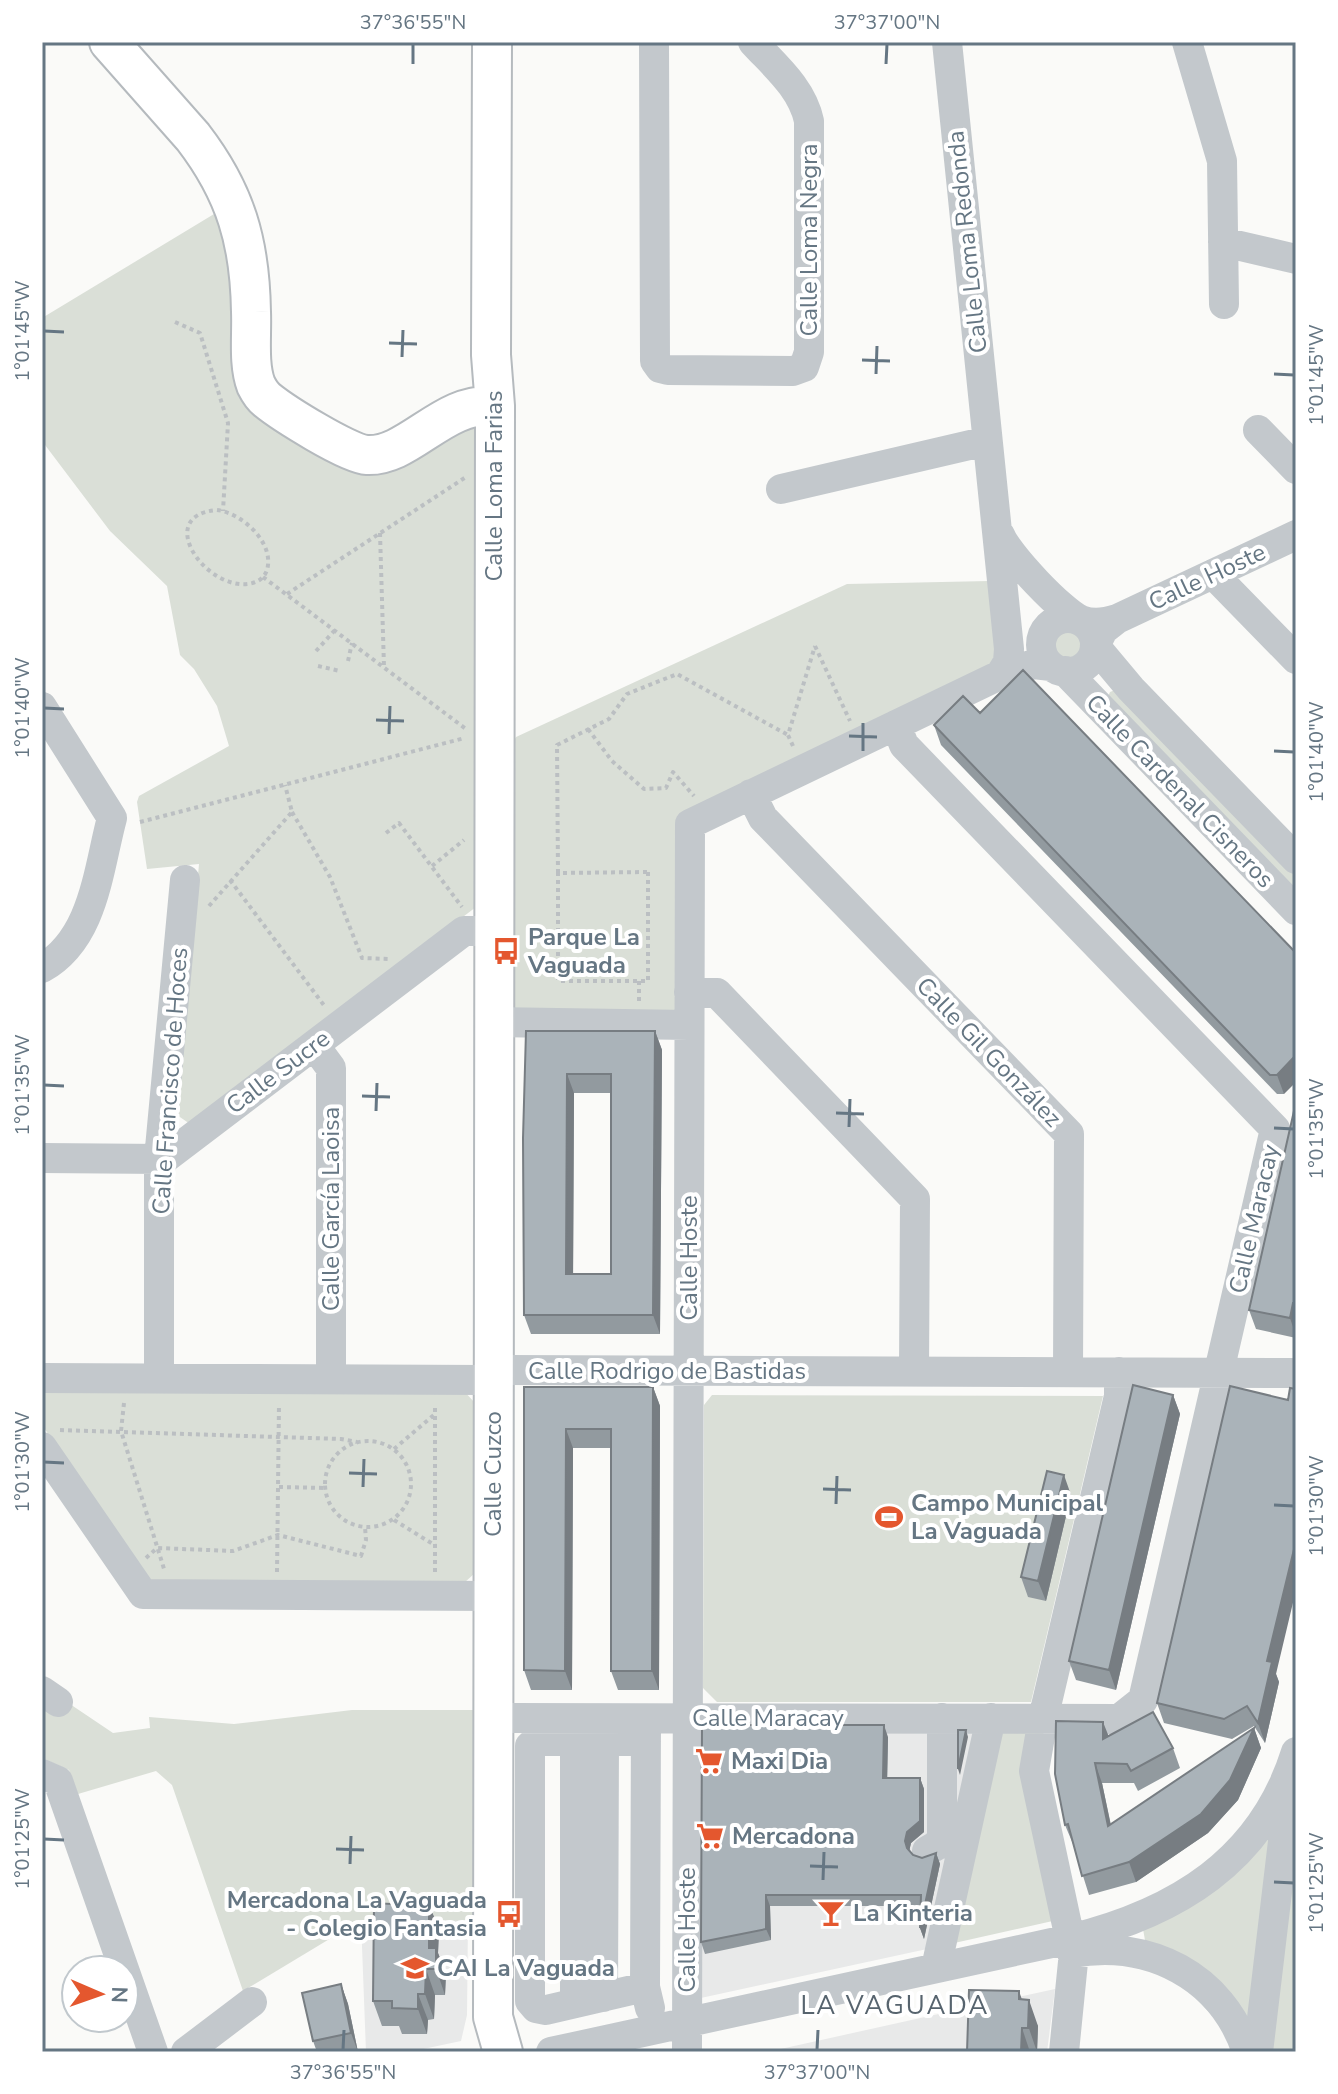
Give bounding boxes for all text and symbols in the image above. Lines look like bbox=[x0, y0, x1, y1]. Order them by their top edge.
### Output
text: 37°36'55"N bbox=[360, 9, 466, 36]
text: 37°37'00"N bbox=[834, 9, 940, 36]
street label: Calle Loma Redonda bbox=[939, 129, 995, 355]
street label: Calle Loma Negra bbox=[793, 144, 825, 336]
text: 1°01'45"W bbox=[9, 280, 36, 382]
text: 1°01'45"W bbox=[1303, 324, 1330, 426]
street label: Calle Loma Farias bbox=[478, 390, 510, 582]
street label: Calle Hoste bbox=[1143, 536, 1271, 618]
text: 1°01'40"W bbox=[9, 657, 36, 759]
street label: Calle Cardenal Cisneros bbox=[1079, 687, 1281, 895]
text: 1°01'40"W bbox=[1303, 701, 1330, 803]
place label: Parque La Vaguada bbox=[527, 921, 640, 981]
bus stop icon: Parque La Vaguada bbox=[491, 936, 521, 966]
street label: Calle Francisco de Hoces bbox=[145, 946, 195, 1216]
street label: Calle Gil González bbox=[909, 970, 1069, 1134]
street label: Calle Sucre bbox=[220, 1022, 336, 1122]
text: 1°01'35"W bbox=[9, 1034, 36, 1136]
text: 1°01'35"W bbox=[1303, 1078, 1330, 1180]
street label: Calle García Laoisa bbox=[315, 1107, 347, 1311]
street label: Calle Maracay bbox=[1221, 1141, 1287, 1297]
street label: Calle Hoste bbox=[673, 1195, 705, 1321]
street label: Calle Rodrigo de Bastidas bbox=[528, 1355, 806, 1387]
text: 1°01'30"W bbox=[9, 1411, 36, 1513]
street label: Calle Cuzco bbox=[477, 1411, 509, 1537]
text: 1°01'30"W bbox=[1303, 1455, 1330, 1557]
place label: Campo Municipal La Vaguada bbox=[911, 1487, 1104, 1547]
sports icon: Campo Municipal La Vaguada bbox=[874, 1502, 904, 1532]
street label: Calle Maracay bbox=[692, 1702, 845, 1734]
place label: Maxi Dia bbox=[731, 1745, 828, 1777]
supermarket icon: Maxi Dia bbox=[694, 1746, 724, 1776]
text: 1°01'25"W bbox=[9, 1788, 36, 1890]
place label: Mercadona bbox=[732, 1820, 855, 1852]
supermarket icon: Mercadona bbox=[695, 1821, 725, 1851]
text: 1°01'25"W bbox=[1303, 1832, 1330, 1934]
street label: Calle Hoste bbox=[671, 1867, 703, 1993]
place label: Mercadona La Vaguada - Colegio Fantasia bbox=[227, 1884, 487, 1944]
place label: La Kinteria bbox=[853, 1897, 973, 1929]
bar icon: La Kinteria bbox=[816, 1898, 846, 1928]
bus stop icon: Mercadona La Vaguada - Colegio Fantasia bbox=[494, 1899, 524, 1929]
place label: CAI La Vaguada bbox=[437, 1952, 615, 1984]
school or university icon: CAI La Vaguada bbox=[400, 1953, 430, 1983]
north arrow bbox=[60, 1954, 140, 2034]
text: N bbox=[104, 1986, 134, 2003]
district label: LA VAGUADA bbox=[801, 1988, 989, 2023]
text: 37°36'55"N bbox=[290, 2059, 396, 2086]
text: 37°37'00"N bbox=[764, 2059, 870, 2086]

